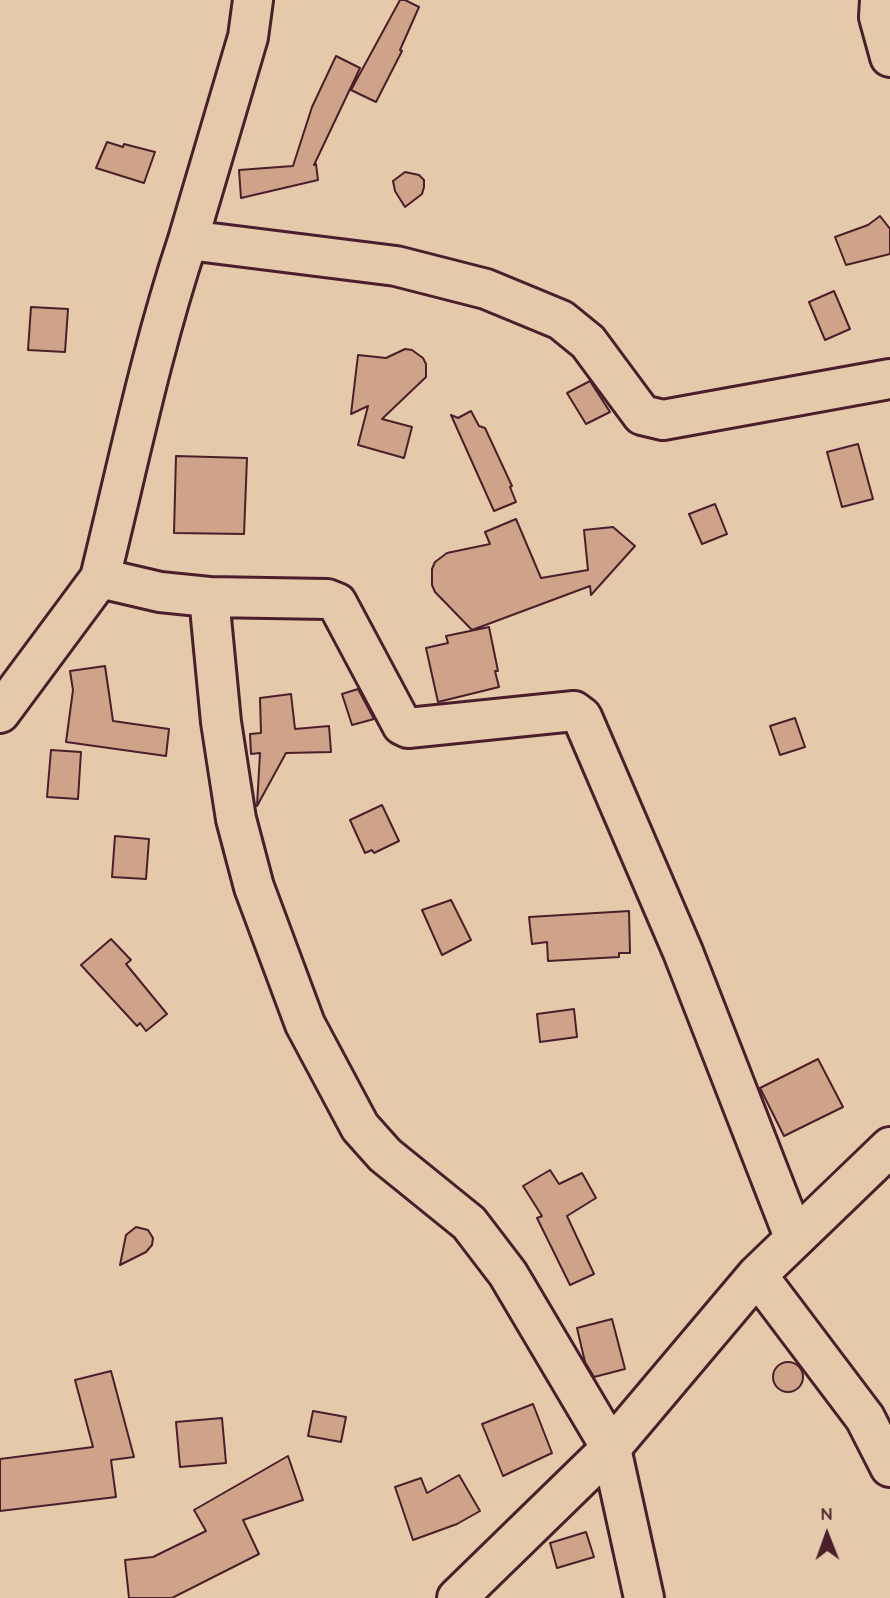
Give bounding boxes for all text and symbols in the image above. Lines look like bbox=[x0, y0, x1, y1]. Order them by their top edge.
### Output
north arrow bbox=[792, 1500, 862, 1570]
text: N bbox=[820, 1503, 833, 1525]

